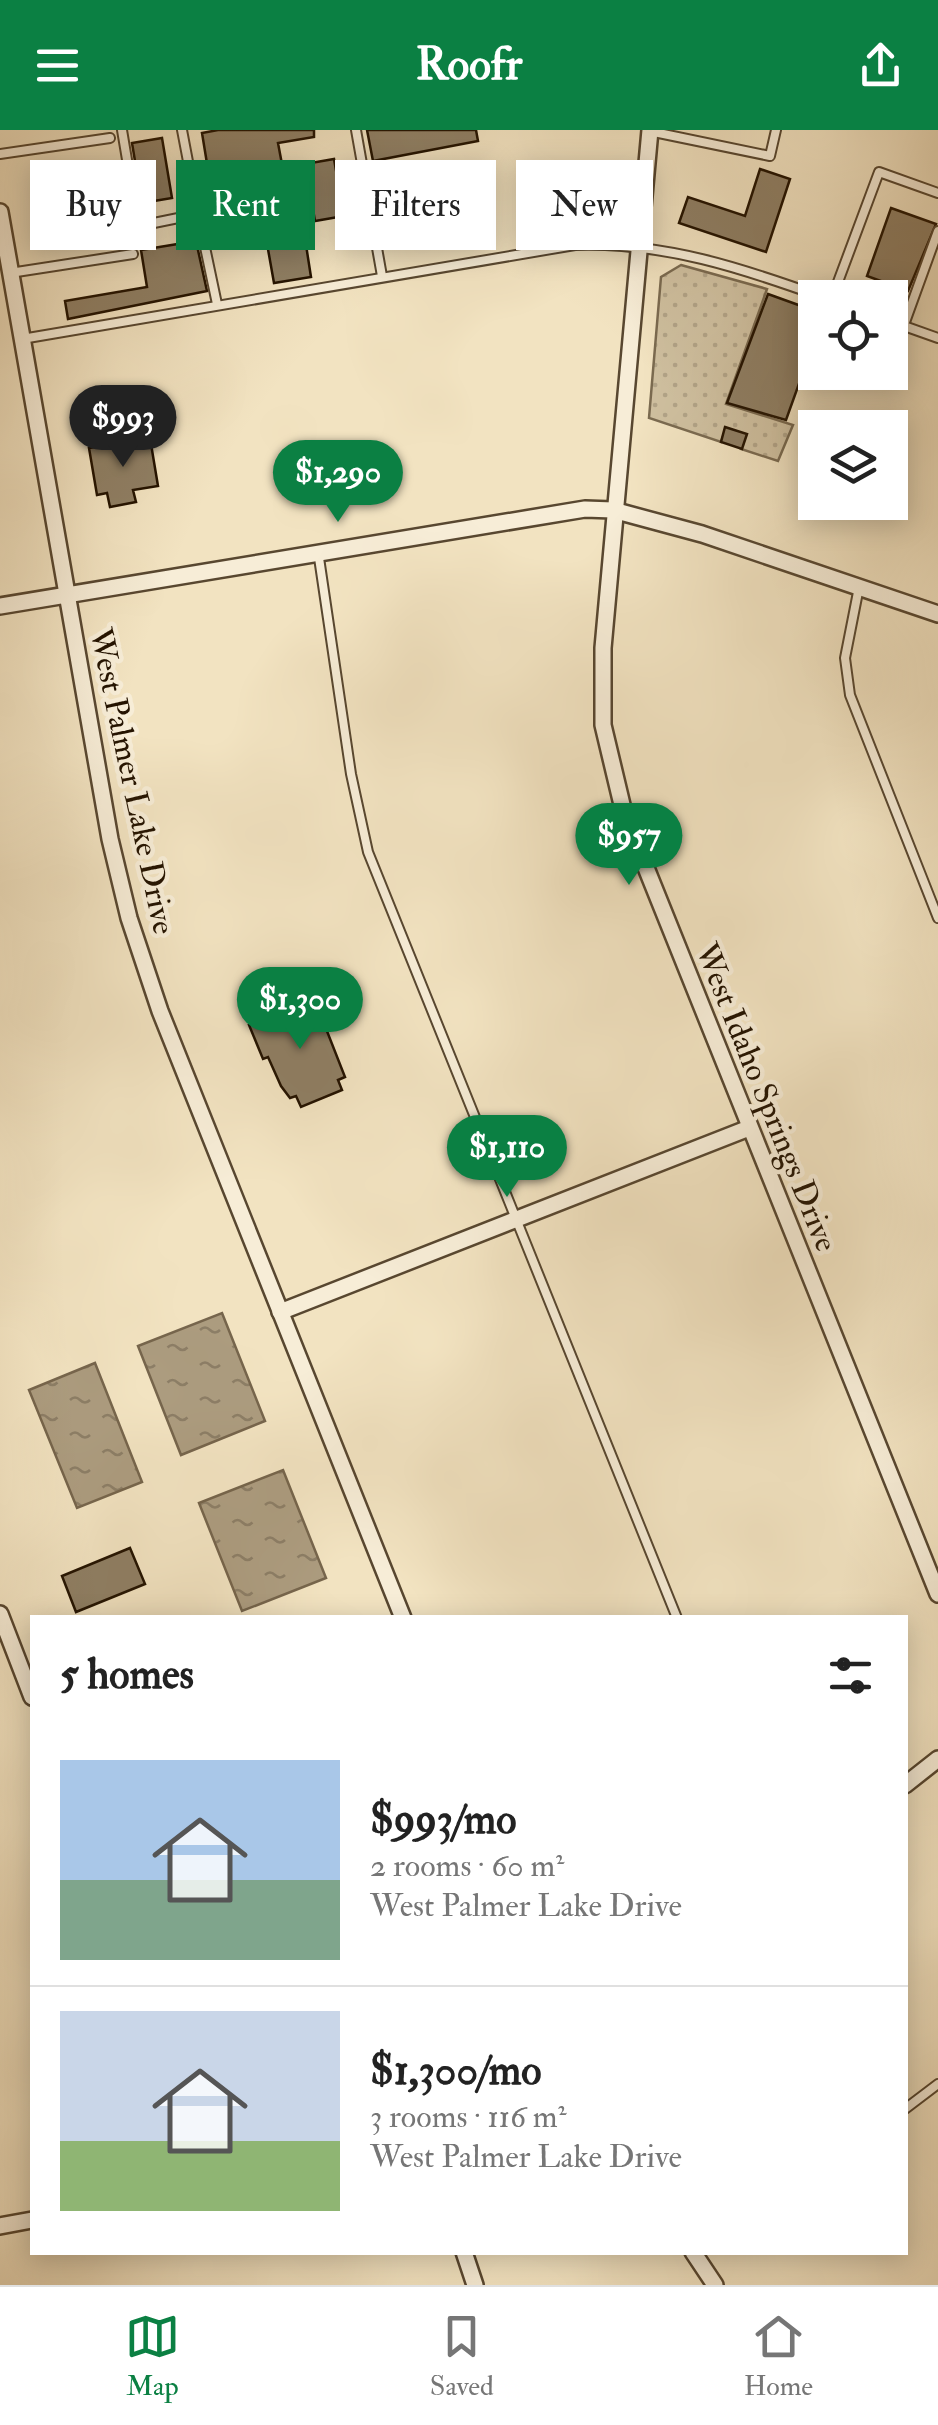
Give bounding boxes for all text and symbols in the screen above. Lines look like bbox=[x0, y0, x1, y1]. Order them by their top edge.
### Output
text: Roofr bbox=[416, 37, 522, 93]
icon: menu bbox=[30, 38, 85, 93]
icon: share bbox=[853, 38, 908, 93]
chip: Buy bbox=[30, 160, 156, 250]
chip: Rent bbox=[176, 160, 315, 250]
chip: Filters bbox=[335, 160, 496, 250]
chip: New bbox=[516, 160, 653, 250]
map controls bbox=[798, 280, 908, 520]
button: locate bbox=[798, 280, 908, 390]
pin: $993 bbox=[64, 385, 182, 470]
text: $993 bbox=[91, 397, 155, 437]
button: layers bbox=[798, 410, 908, 520]
pin: $1,290 bbox=[257, 440, 419, 525]
text: $1,290 bbox=[295, 452, 381, 492]
street label: West Palmer Lake Drive bbox=[80, 624, 184, 938]
pin: $957 bbox=[570, 803, 688, 888]
text: $957 bbox=[597, 815, 661, 855]
street label: West Idaho Springs Drive bbox=[686, 936, 846, 1257]
pin: $1,300 bbox=[219, 967, 381, 1052]
text: $1,300 bbox=[259, 979, 341, 1019]
pin: $1,110 bbox=[426, 1115, 588, 1200]
text: $1,110 bbox=[469, 1127, 545, 1167]
icon: filters bbox=[823, 1648, 878, 1703]
text: 5 homes bbox=[60, 1649, 194, 1701]
text: $993/mo bbox=[370, 1794, 517, 1846]
icon: home bbox=[140, 1800, 260, 1920]
text: 2 rooms · 60 m² bbox=[370, 1846, 564, 1886]
text: West Palmer Lake Drive bbox=[370, 1886, 682, 1926]
text: $1,300/mo bbox=[370, 2045, 542, 2097]
icon: home bbox=[140, 2051, 260, 2171]
text: 3 rooms · 116 m² bbox=[370, 2097, 567, 2137]
text: West Palmer Lake Drive bbox=[370, 2137, 682, 2177]
tab: Map bbox=[125, 2309, 180, 2404]
tab: Saved bbox=[430, 2309, 494, 2404]
tab: Home bbox=[744, 2309, 813, 2404]

